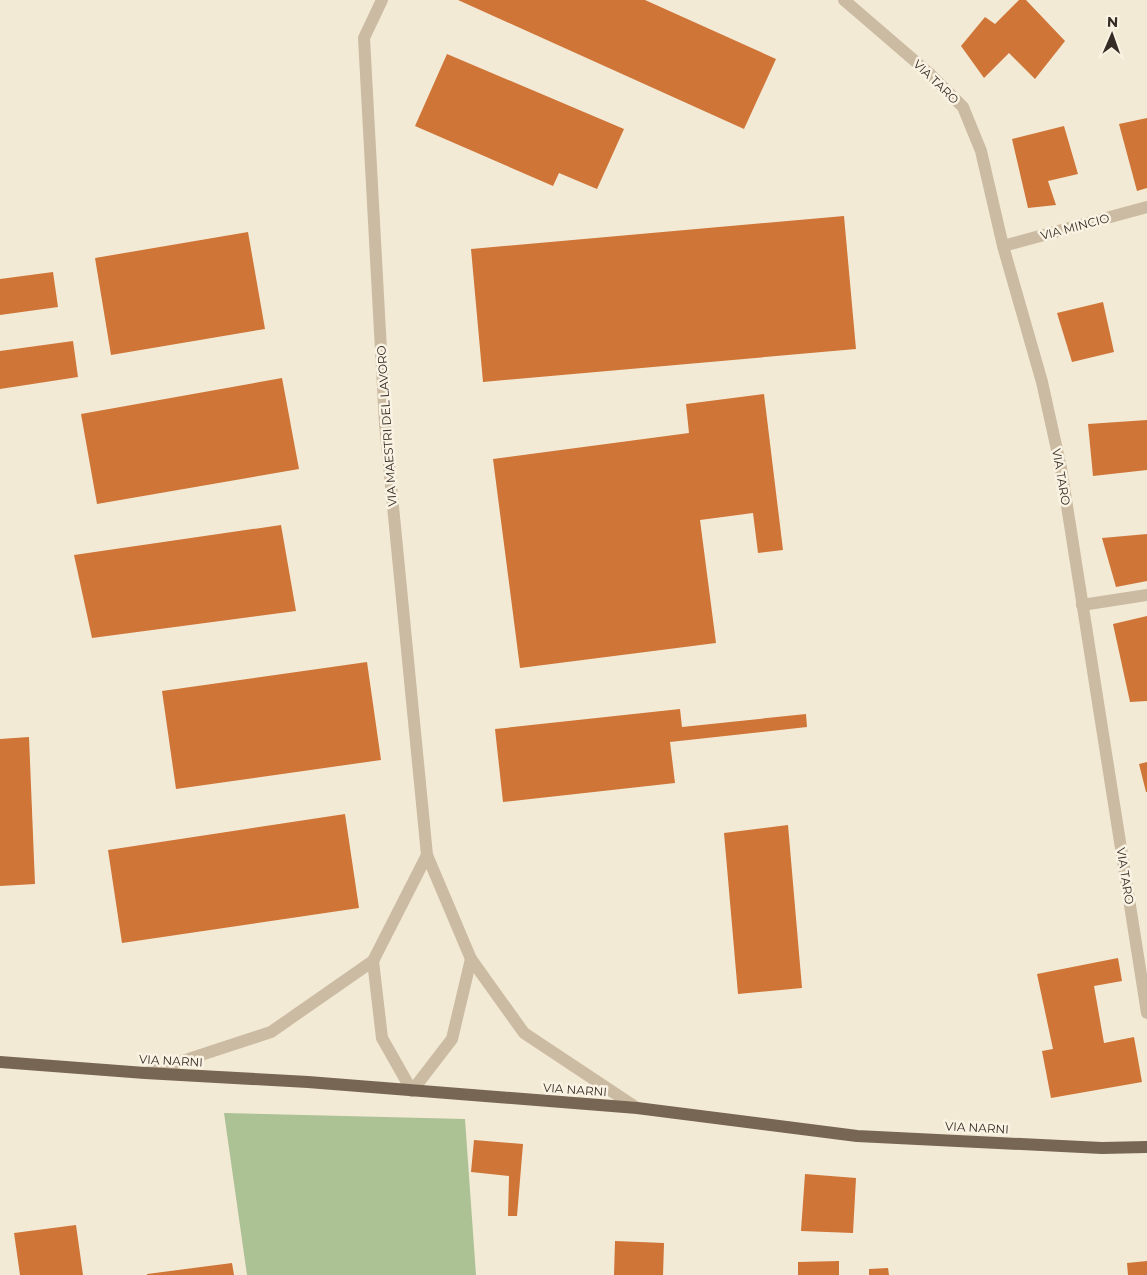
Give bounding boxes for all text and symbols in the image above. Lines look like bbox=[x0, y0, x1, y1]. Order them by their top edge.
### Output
north arrow bbox=[1087, 10, 1137, 60]
text: N bbox=[1106, 13, 1118, 31]
street label: VIA TARO bbox=[910, 56, 962, 107]
street label: VIA MINCIO bbox=[1039, 210, 1111, 243]
street label: VIA MAESTRI DEL LAVORO bbox=[373, 345, 400, 507]
street label: VIA TARO bbox=[1049, 447, 1074, 506]
street label: VIA TARO bbox=[1114, 846, 1137, 905]
street label: VIA NARNI bbox=[139, 1051, 203, 1070]
street label: VIA NARNI bbox=[543, 1080, 607, 1099]
street label: VIA NARNI bbox=[945, 1118, 1009, 1137]

